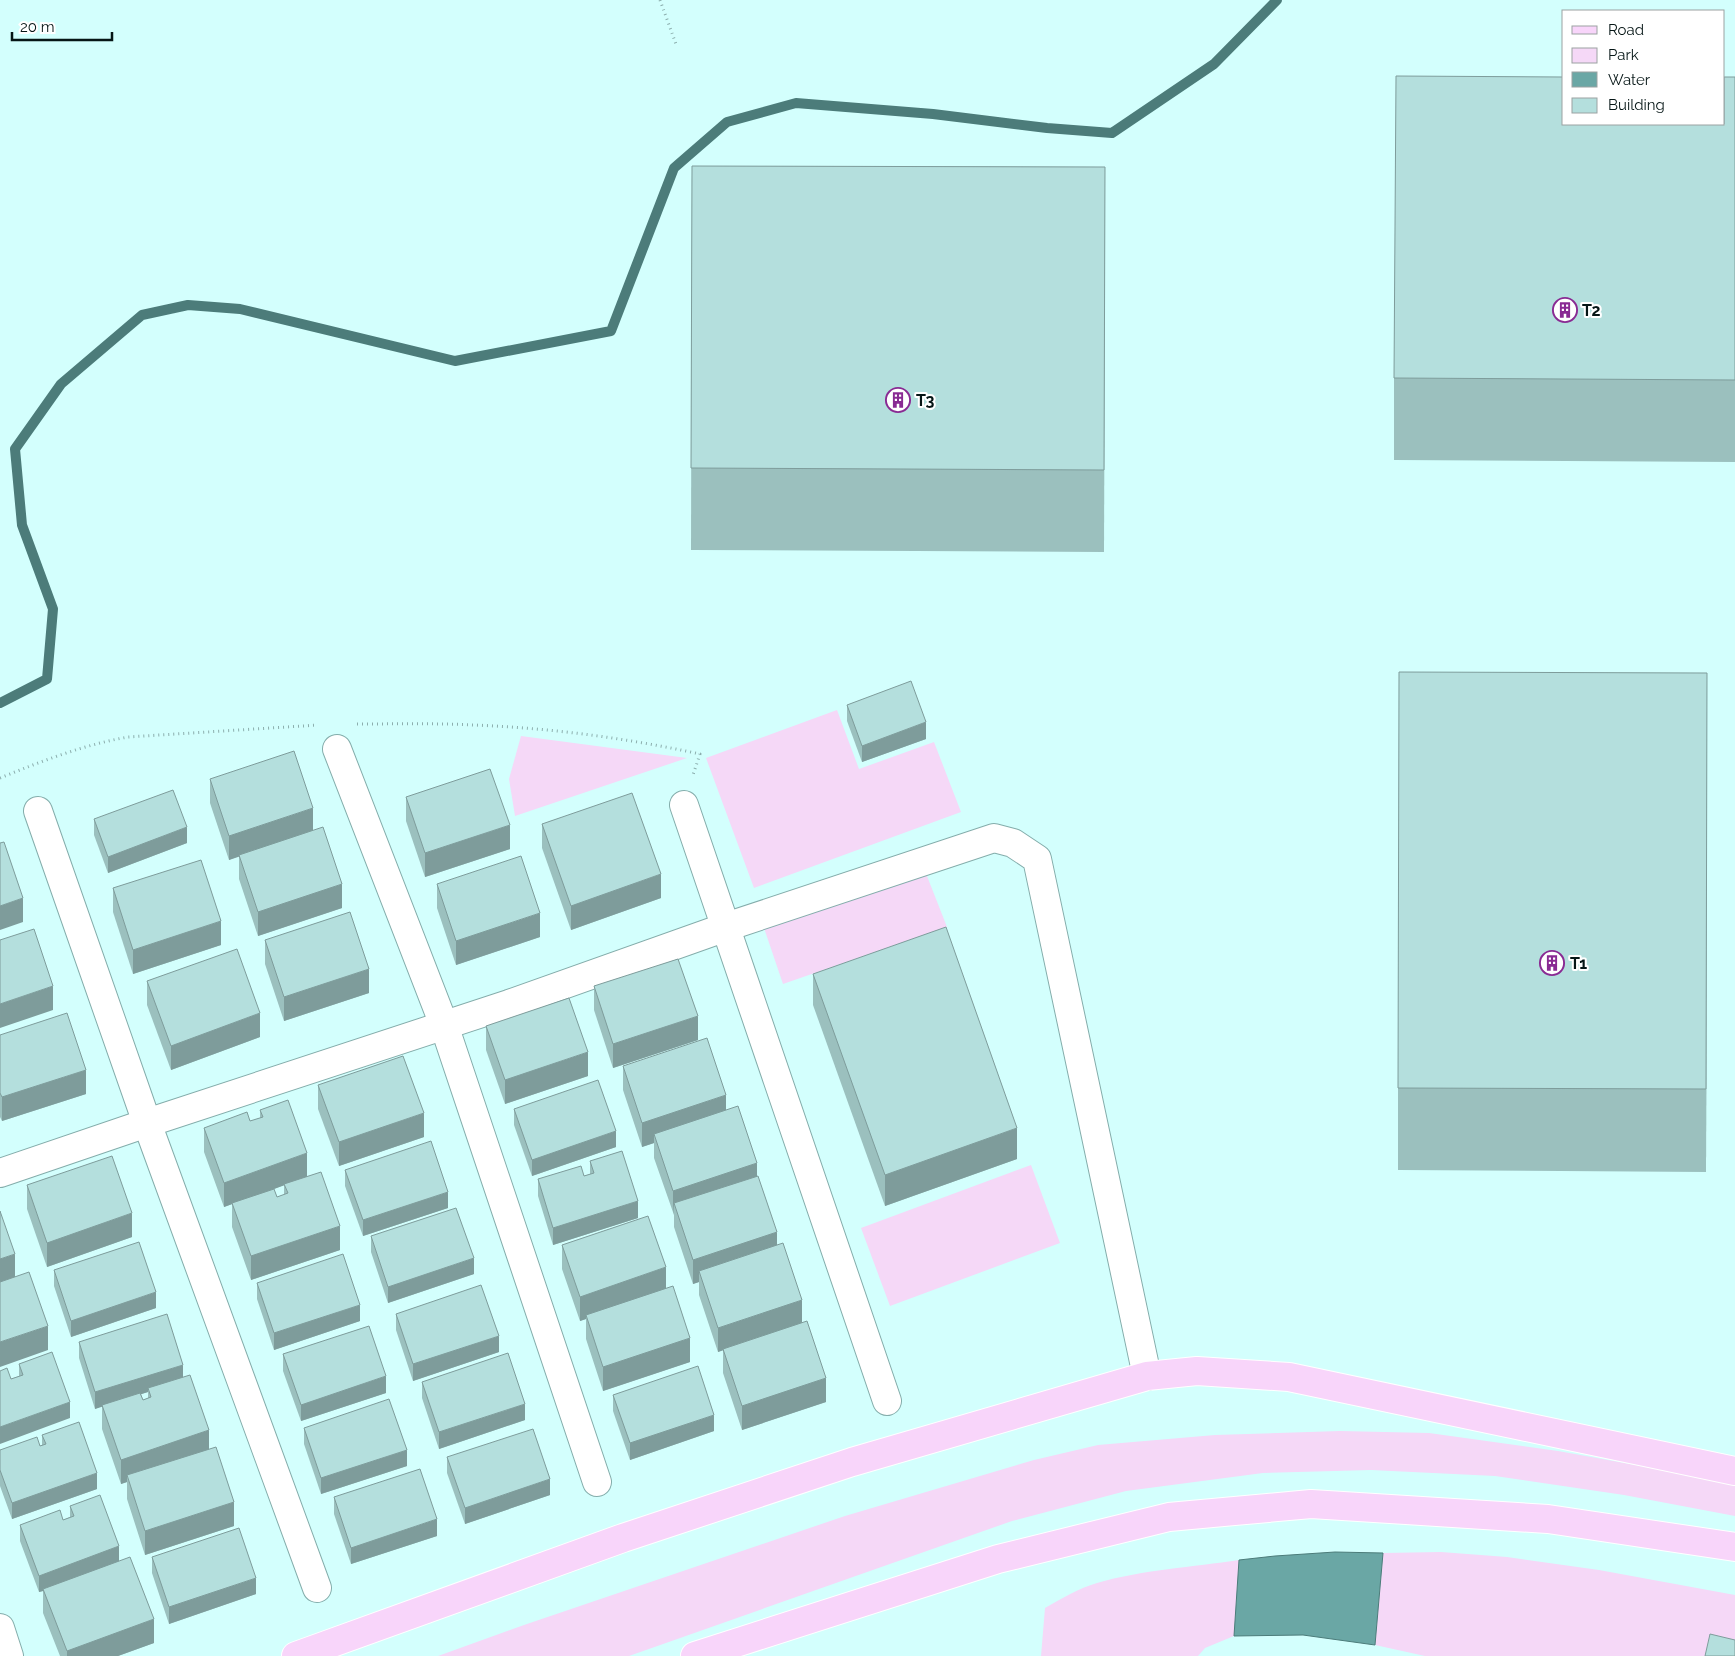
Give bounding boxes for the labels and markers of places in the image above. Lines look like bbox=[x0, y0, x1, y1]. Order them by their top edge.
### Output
building icon: T2 bbox=[1552, 297, 1578, 323]
place label: T2 bbox=[1582, 301, 1601, 320]
building icon: T3 bbox=[885, 387, 911, 413]
place label: T3 bbox=[916, 391, 934, 410]
building icon: T1 bbox=[1539, 950, 1565, 976]
place label: T1 bbox=[1570, 954, 1587, 973]

